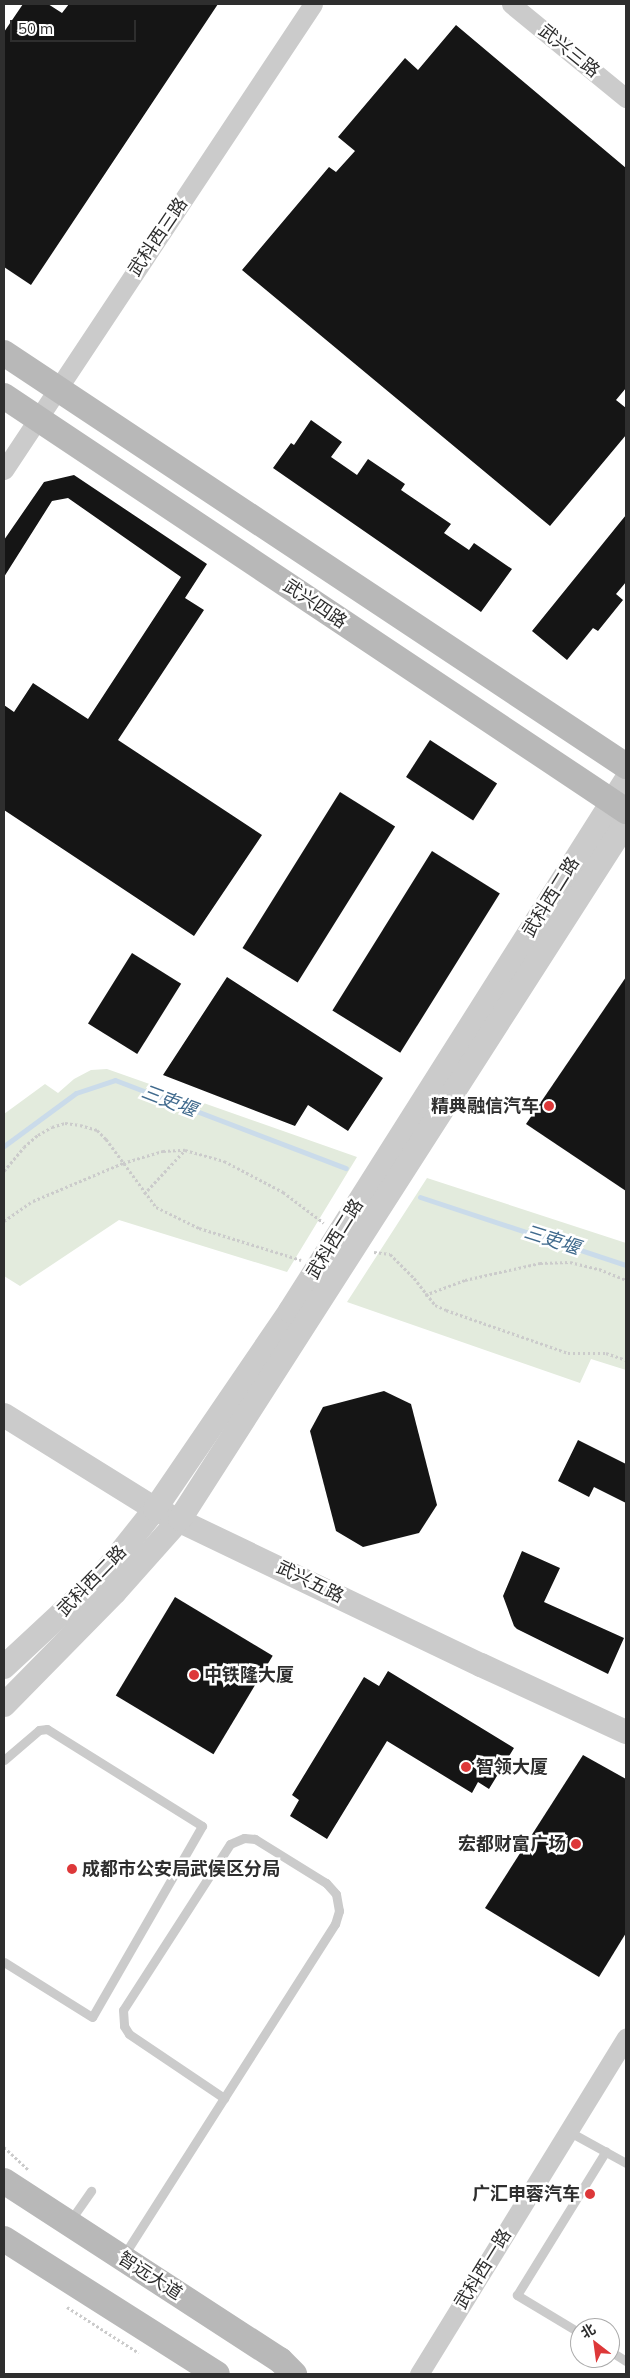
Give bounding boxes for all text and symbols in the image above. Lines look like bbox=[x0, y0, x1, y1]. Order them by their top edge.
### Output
scale bar bbox=[12, 10, 139, 42]
text: 50 m bbox=[18, 19, 53, 38]
street label: 武兴三路 bbox=[534, 20, 604, 82]
street label: 武科西三路 bbox=[124, 194, 192, 280]
street label: 武兴四路 bbox=[279, 575, 351, 633]
street label: 武科西二路 bbox=[518, 853, 584, 941]
water label: 三吏堰 bbox=[138, 1080, 200, 1122]
place label: 精典融信汽车 bbox=[431, 1095, 539, 1117]
marker: 精典融信汽车 bbox=[543, 1100, 555, 1112]
street label: 武科西二路 bbox=[302, 1195, 368, 1283]
water label: 三吏堰 bbox=[521, 1220, 583, 1260]
street label: 武科西二路 bbox=[53, 1541, 131, 1621]
street label: 武兴五路 bbox=[273, 1557, 347, 1607]
place label: 中铁隆大厦 bbox=[204, 1664, 294, 1686]
marker: 中铁隆大厦 bbox=[188, 1669, 200, 1681]
place label: 智领大厦 bbox=[476, 1756, 548, 1778]
marker: 智领大厦 bbox=[460, 1761, 472, 1773]
place label: 宏都财富广场 bbox=[458, 1833, 566, 1855]
marker: 宏都财富广场 bbox=[570, 1838, 582, 1850]
place label: 成都市公安局武侯区分局 bbox=[82, 1858, 280, 1880]
marker: 成都市公安局武侯区分局 bbox=[66, 1863, 78, 1875]
place label: 广汇申蓉汽车 bbox=[472, 2183, 580, 2205]
marker: 广汇申蓉汽车 bbox=[584, 2188, 596, 2200]
street label: 武科西一路 bbox=[450, 2225, 516, 2313]
street label: 智远大道 bbox=[114, 2247, 186, 2305]
north arrow bbox=[570, 2318, 620, 2368]
text: 北 bbox=[577, 2320, 599, 2342]

